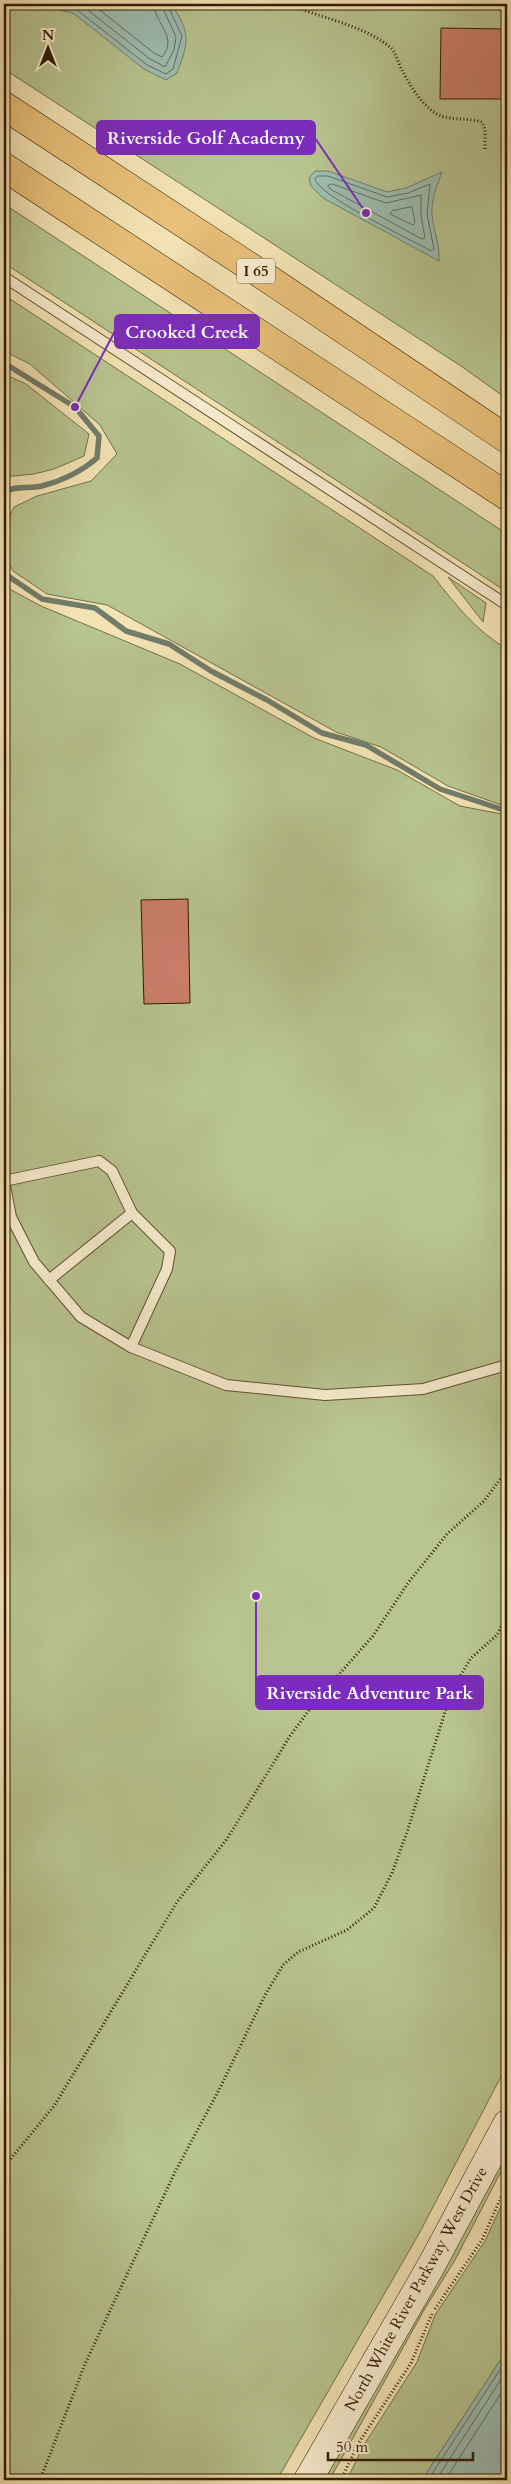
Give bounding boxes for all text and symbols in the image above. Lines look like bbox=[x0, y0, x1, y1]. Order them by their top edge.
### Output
north arrow bbox=[22, 22, 72, 72]
text: N bbox=[42, 26, 54, 45]
callout: Riverside Golf Academy bbox=[97, 121, 315, 154]
text: Riverside Golf Academy bbox=[107, 126, 306, 151]
road number: I 65 bbox=[237, 258, 275, 284]
callout: Crooked Creek bbox=[115, 315, 259, 348]
text: Crooked Creek bbox=[125, 320, 250, 345]
callout: Riverside Adventure Park bbox=[256, 1676, 483, 1709]
text: Riverside Adventure Park bbox=[267, 1681, 474, 1706]
street label: North White River Parkway West Drive bbox=[339, 2163, 493, 2415]
scale bar bbox=[328, 2429, 474, 2461]
text: 50 m bbox=[336, 2437, 368, 2457]

